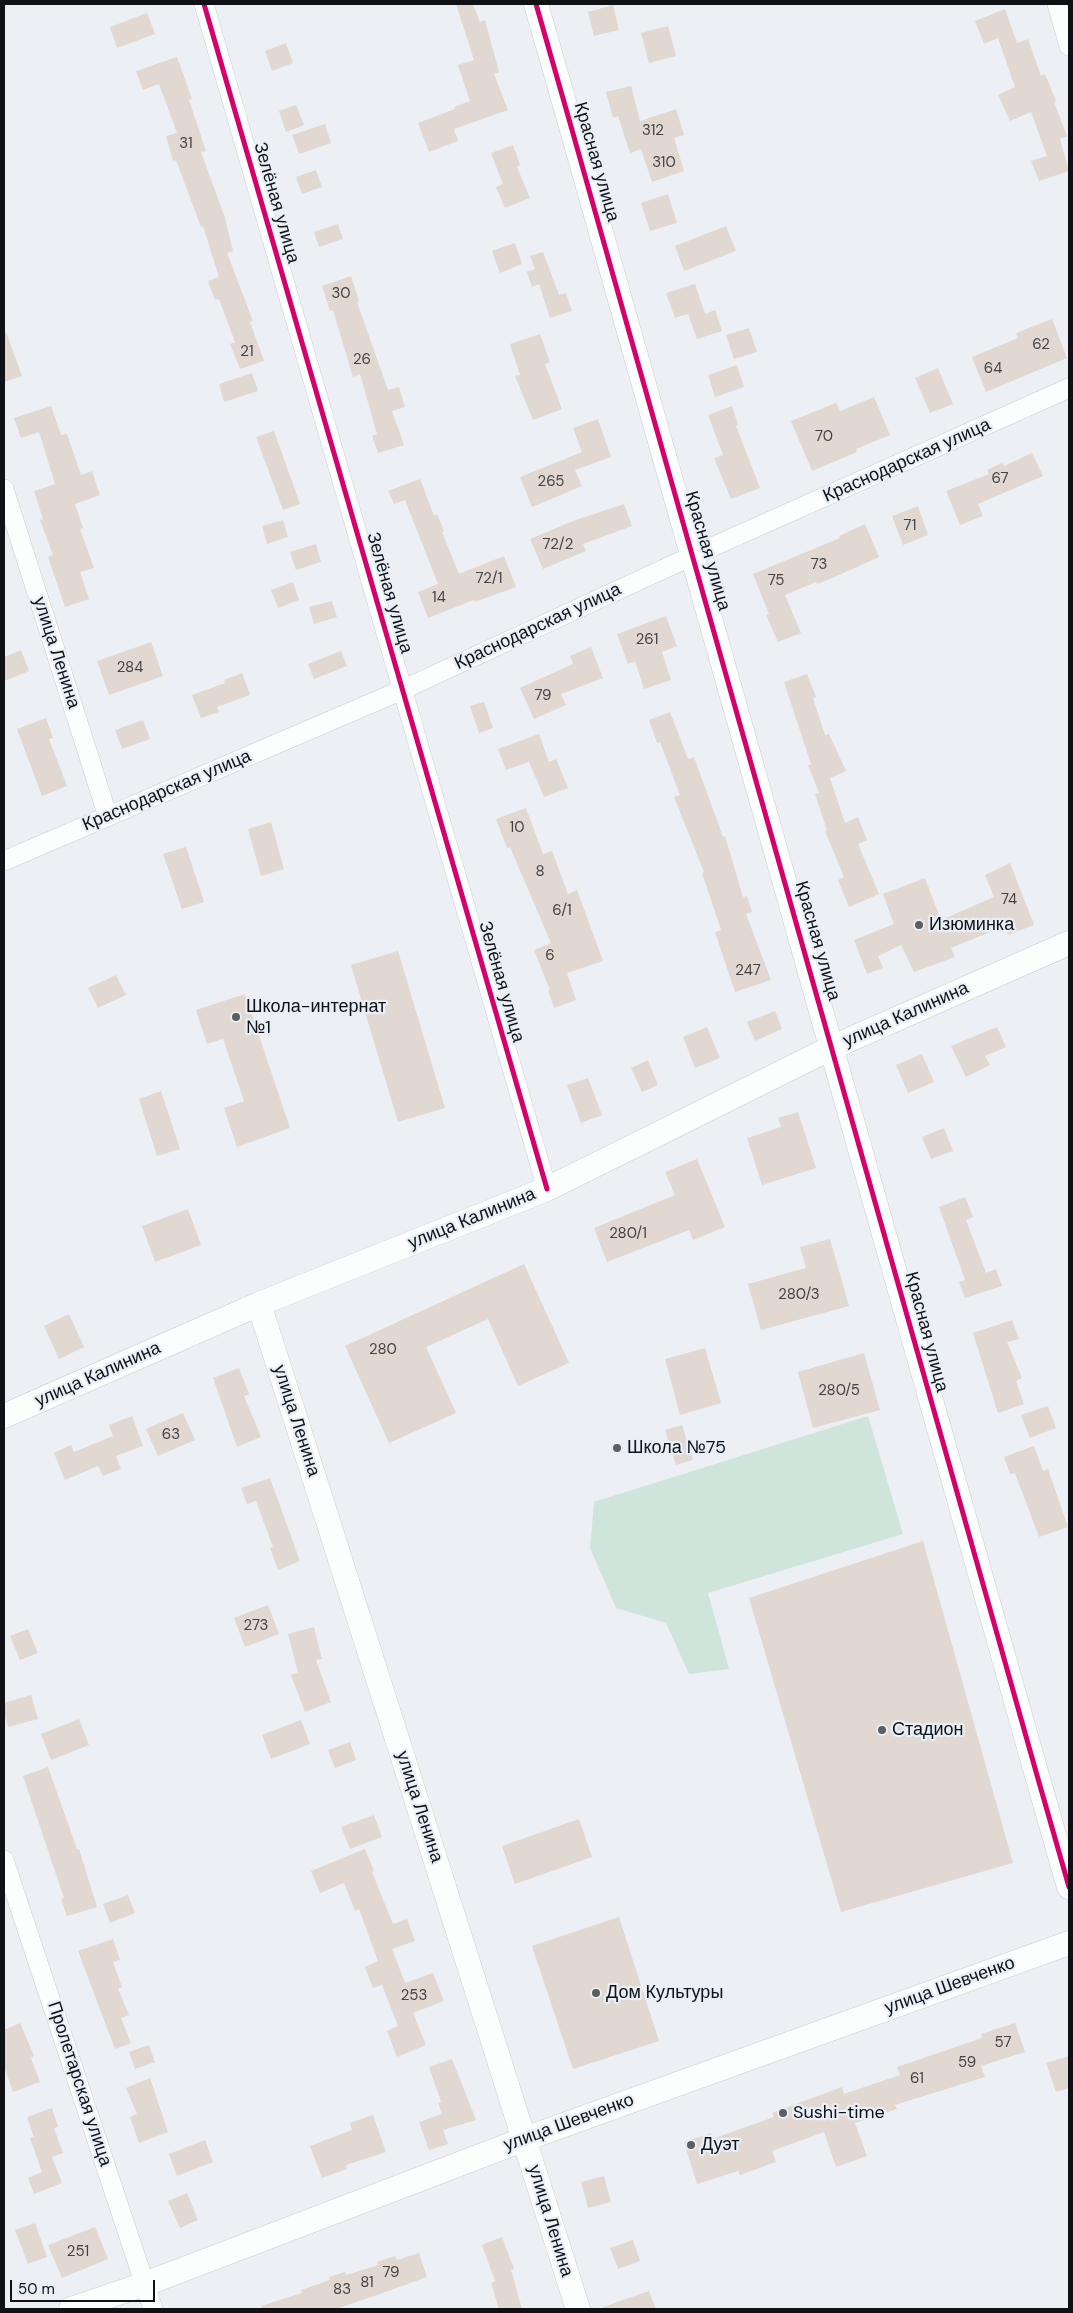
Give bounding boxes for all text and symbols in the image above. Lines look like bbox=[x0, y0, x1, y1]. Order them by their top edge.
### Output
street label: Красная улица bbox=[569, 100, 623, 224]
house number: 312 bbox=[642, 122, 664, 140]
house number: 31 bbox=[179, 135, 193, 153]
street label: Зелёная улица bbox=[248, 140, 304, 266]
house number: 310 bbox=[652, 154, 676, 172]
house number: 30 bbox=[331, 285, 351, 303]
house number: 62 bbox=[1032, 336, 1050, 354]
house number: 21 bbox=[240, 343, 254, 361]
house number: 26 bbox=[353, 351, 371, 369]
house number: 64 bbox=[984, 360, 1002, 378]
street label: Краснодарская улица bbox=[820, 414, 994, 508]
house number: 70 bbox=[815, 428, 833, 446]
house number: 67 bbox=[991, 470, 1009, 488]
house number: 265 bbox=[538, 473, 564, 491]
street label: Красная улица bbox=[680, 489, 734, 613]
house number: 71 bbox=[904, 517, 916, 535]
street label: Зелёная улица bbox=[361, 530, 417, 656]
house number: 72/2 bbox=[543, 536, 573, 554]
house number: 73 bbox=[811, 556, 827, 574]
house number: 72/1 bbox=[476, 570, 502, 588]
house number: 75 bbox=[768, 572, 784, 590]
street label: Краснодарская улица bbox=[451, 579, 625, 675]
house number: 14 bbox=[432, 589, 446, 607]
street label: улица Ленина bbox=[28, 594, 84, 712]
house number: 261 bbox=[636, 631, 658, 649]
house number: 284 bbox=[117, 659, 143, 677]
house number: 79 bbox=[534, 687, 552, 705]
street label: Краснодарская улица bbox=[80, 746, 254, 836]
house number: 10 bbox=[510, 819, 524, 837]
house number: 8 bbox=[535, 863, 545, 881]
street label: Красная улица bbox=[790, 879, 844, 1003]
house number: 74 bbox=[1001, 891, 1017, 909]
house number: 6/1 bbox=[552, 902, 572, 920]
place label: Изюминка bbox=[929, 914, 1014, 936]
street label: Зелёная улица bbox=[473, 919, 529, 1045]
marker: Изюминка bbox=[913, 919, 925, 931]
house number: 6 bbox=[545, 947, 555, 965]
house number: 247 bbox=[735, 962, 761, 980]
street label: улица Калинина bbox=[840, 978, 972, 1052]
place label: Школа-интернат №1 bbox=[246, 996, 386, 1038]
marker: Школа-интернат №1 bbox=[230, 1011, 242, 1023]
street label: улица Калинина bbox=[405, 1184, 539, 1254]
house number: 280/1 bbox=[609, 1225, 647, 1243]
street label: Красная улица bbox=[900, 1270, 952, 1394]
house number: 280/3 bbox=[778, 1286, 820, 1304]
street label: улица Калинина bbox=[32, 1338, 164, 1412]
house number: 280 bbox=[369, 1341, 397, 1359]
street label: улица Ленина bbox=[268, 1362, 324, 1480]
house number: 280/5 bbox=[818, 1382, 860, 1400]
house number: 63 bbox=[162, 1426, 180, 1444]
place label: Школа №75 bbox=[627, 1437, 726, 1459]
marker: Школа №75 bbox=[611, 1442, 623, 1454]
house number: 273 bbox=[244, 1617, 268, 1635]
place label: Стадион bbox=[892, 1719, 964, 1741]
marker: Стадион bbox=[876, 1724, 888, 1736]
street label: улица Ленина bbox=[391, 1748, 447, 1866]
street label: улица Шевченко bbox=[882, 1952, 1018, 2020]
place label: Дом Культуры bbox=[606, 1982, 723, 2004]
house number: 253 bbox=[401, 1987, 427, 2005]
marker: Дом Культуры bbox=[590, 1987, 602, 1999]
street label: Пролетарская улица bbox=[42, 1999, 116, 2169]
house number: 57 bbox=[995, 2034, 1011, 2052]
house number: 59 bbox=[958, 2054, 976, 2072]
house number: 61 bbox=[910, 2070, 924, 2088]
street label: улица Шевченко bbox=[501, 2089, 637, 2157]
place label: Sushi-time bbox=[793, 2102, 885, 2124]
marker: Sushi-time bbox=[777, 2107, 789, 2119]
place label: Дуэт bbox=[701, 2134, 739, 2156]
marker: Дуэт bbox=[685, 2139, 697, 2151]
street label: улица Ленина bbox=[523, 2162, 577, 2280]
house number: 251 bbox=[67, 2243, 89, 2261]
house number: 79 bbox=[382, 2264, 400, 2282]
scale bar bbox=[12, 2270, 158, 2302]
house number: 81 bbox=[360, 2274, 374, 2292]
text: 50 m bbox=[18, 2279, 55, 2299]
house number: 83 bbox=[333, 2281, 351, 2299]

